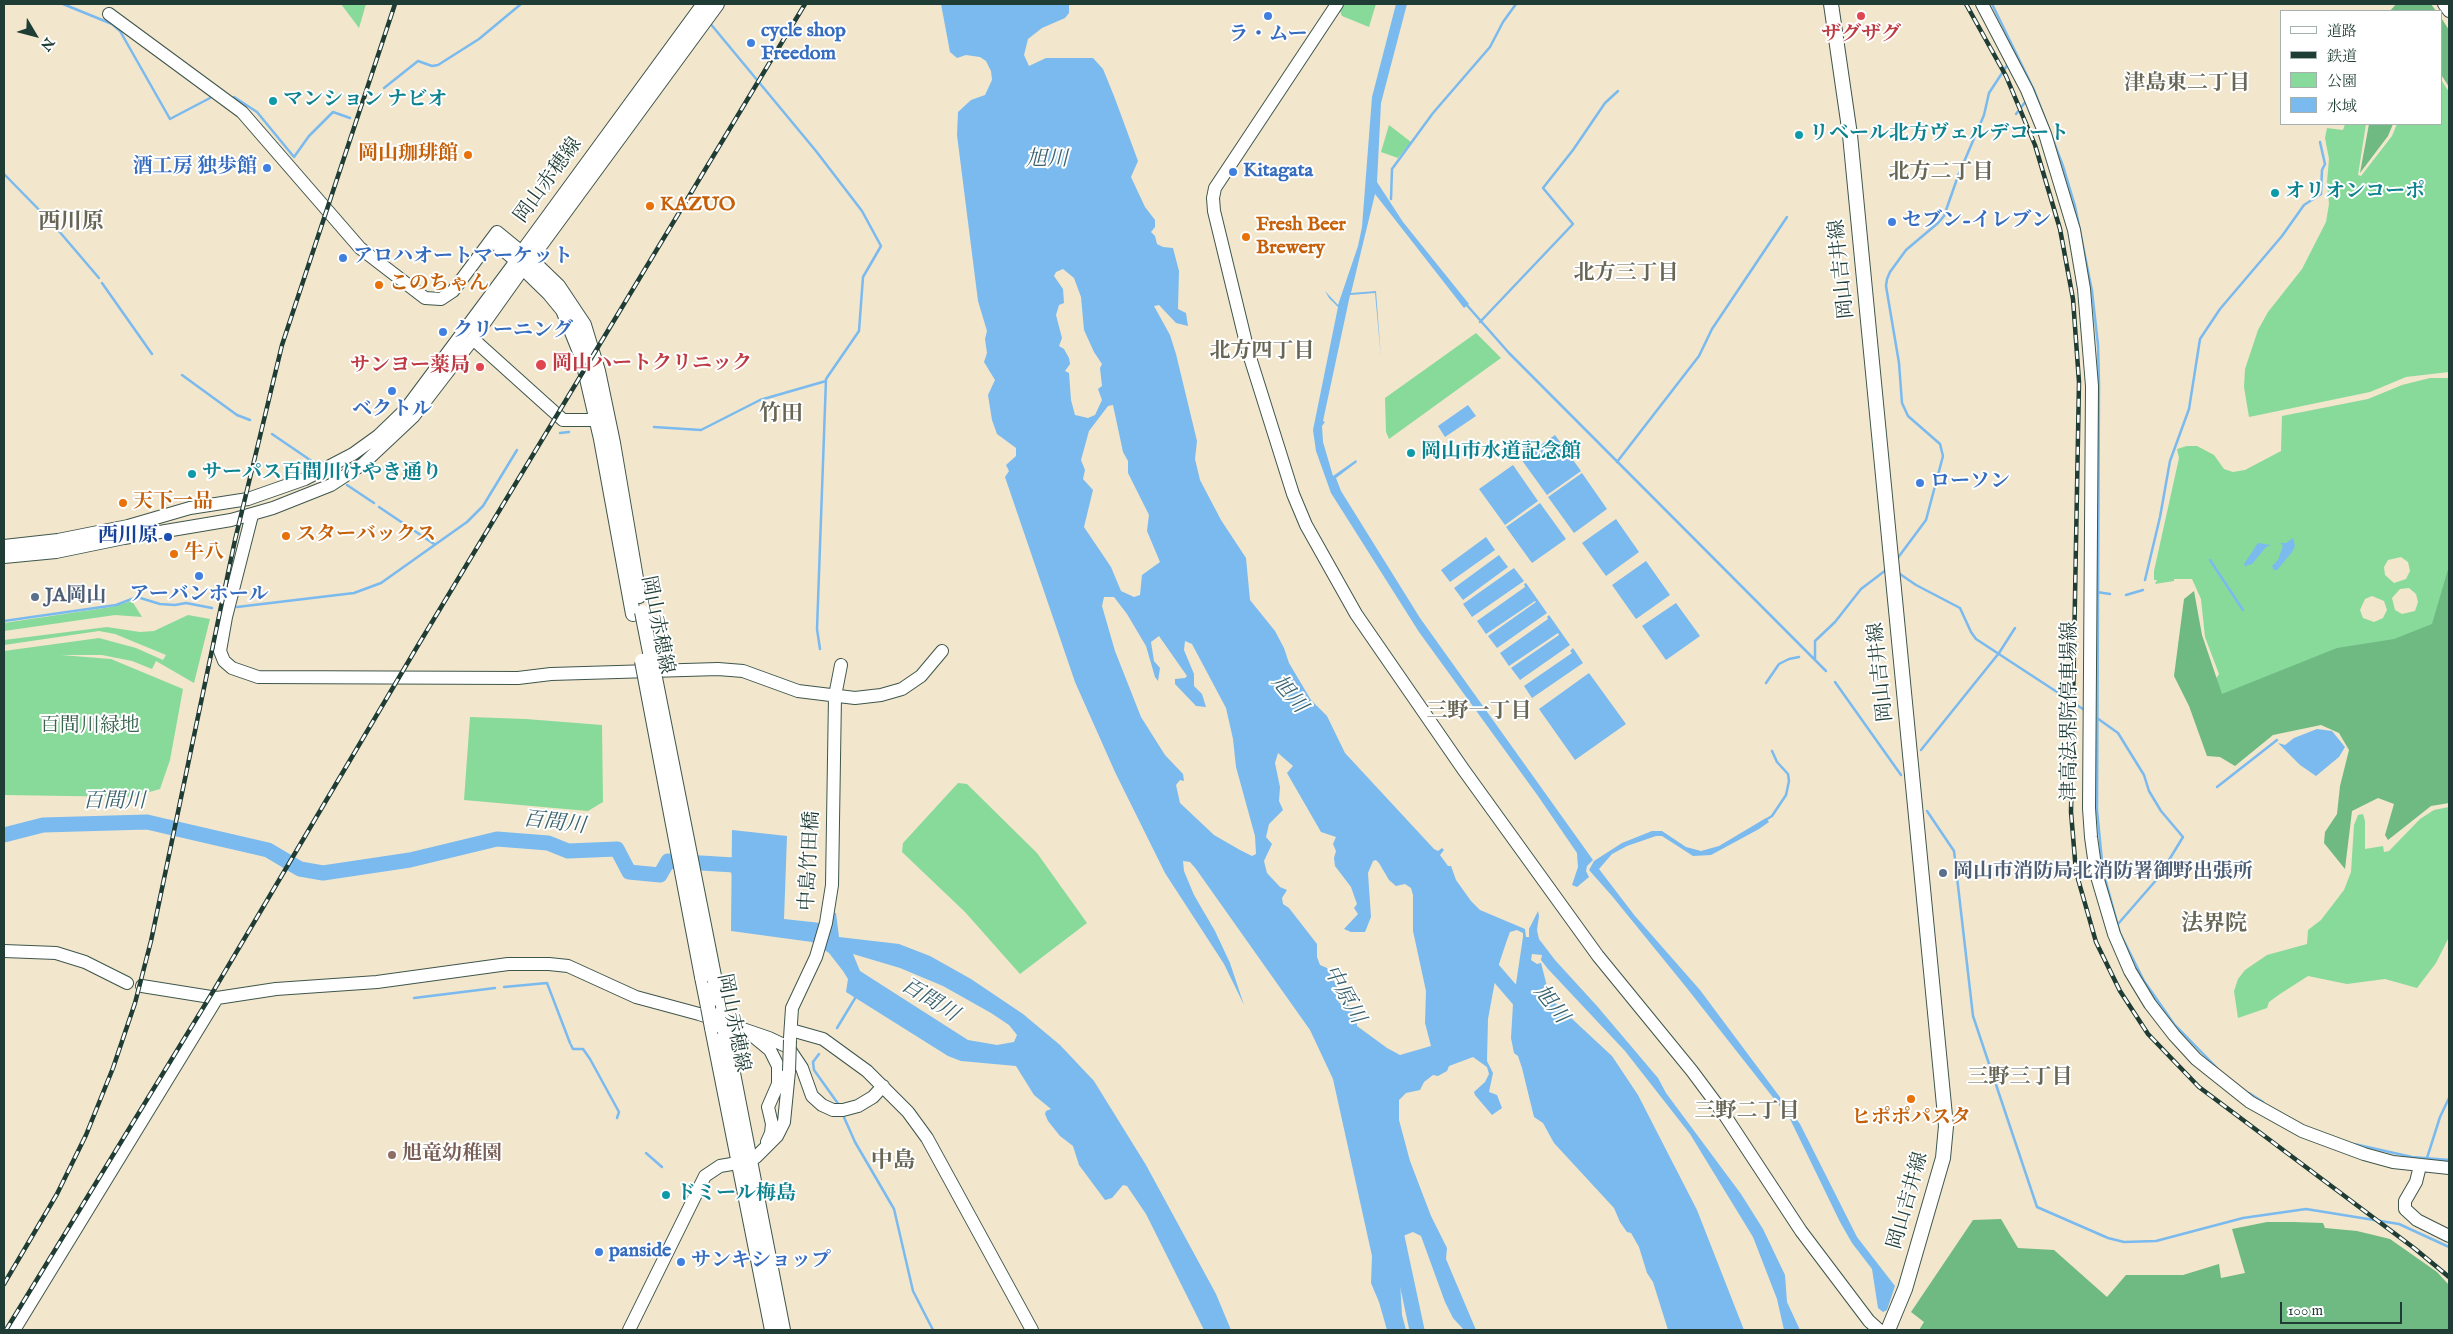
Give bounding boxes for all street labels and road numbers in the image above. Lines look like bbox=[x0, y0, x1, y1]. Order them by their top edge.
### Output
street label: 岡山赤穂線 bbox=[510, 133, 588, 229]
street label: 岡山吉井線 bbox=[1826, 218, 1860, 320]
street label: 岡山赤穂線 bbox=[635, 574, 677, 676]
street label: 岡山吉井線 bbox=[1865, 621, 1899, 723]
street label: 津高法界院停車場線 bbox=[2059, 621, 2083, 801]
street label: 中島竹田橋 bbox=[796, 810, 826, 912]
street label: 岡山赤穂線 bbox=[711, 972, 753, 1074]
street label: 岡山吉井線 bbox=[1884, 1150, 1934, 1252]

